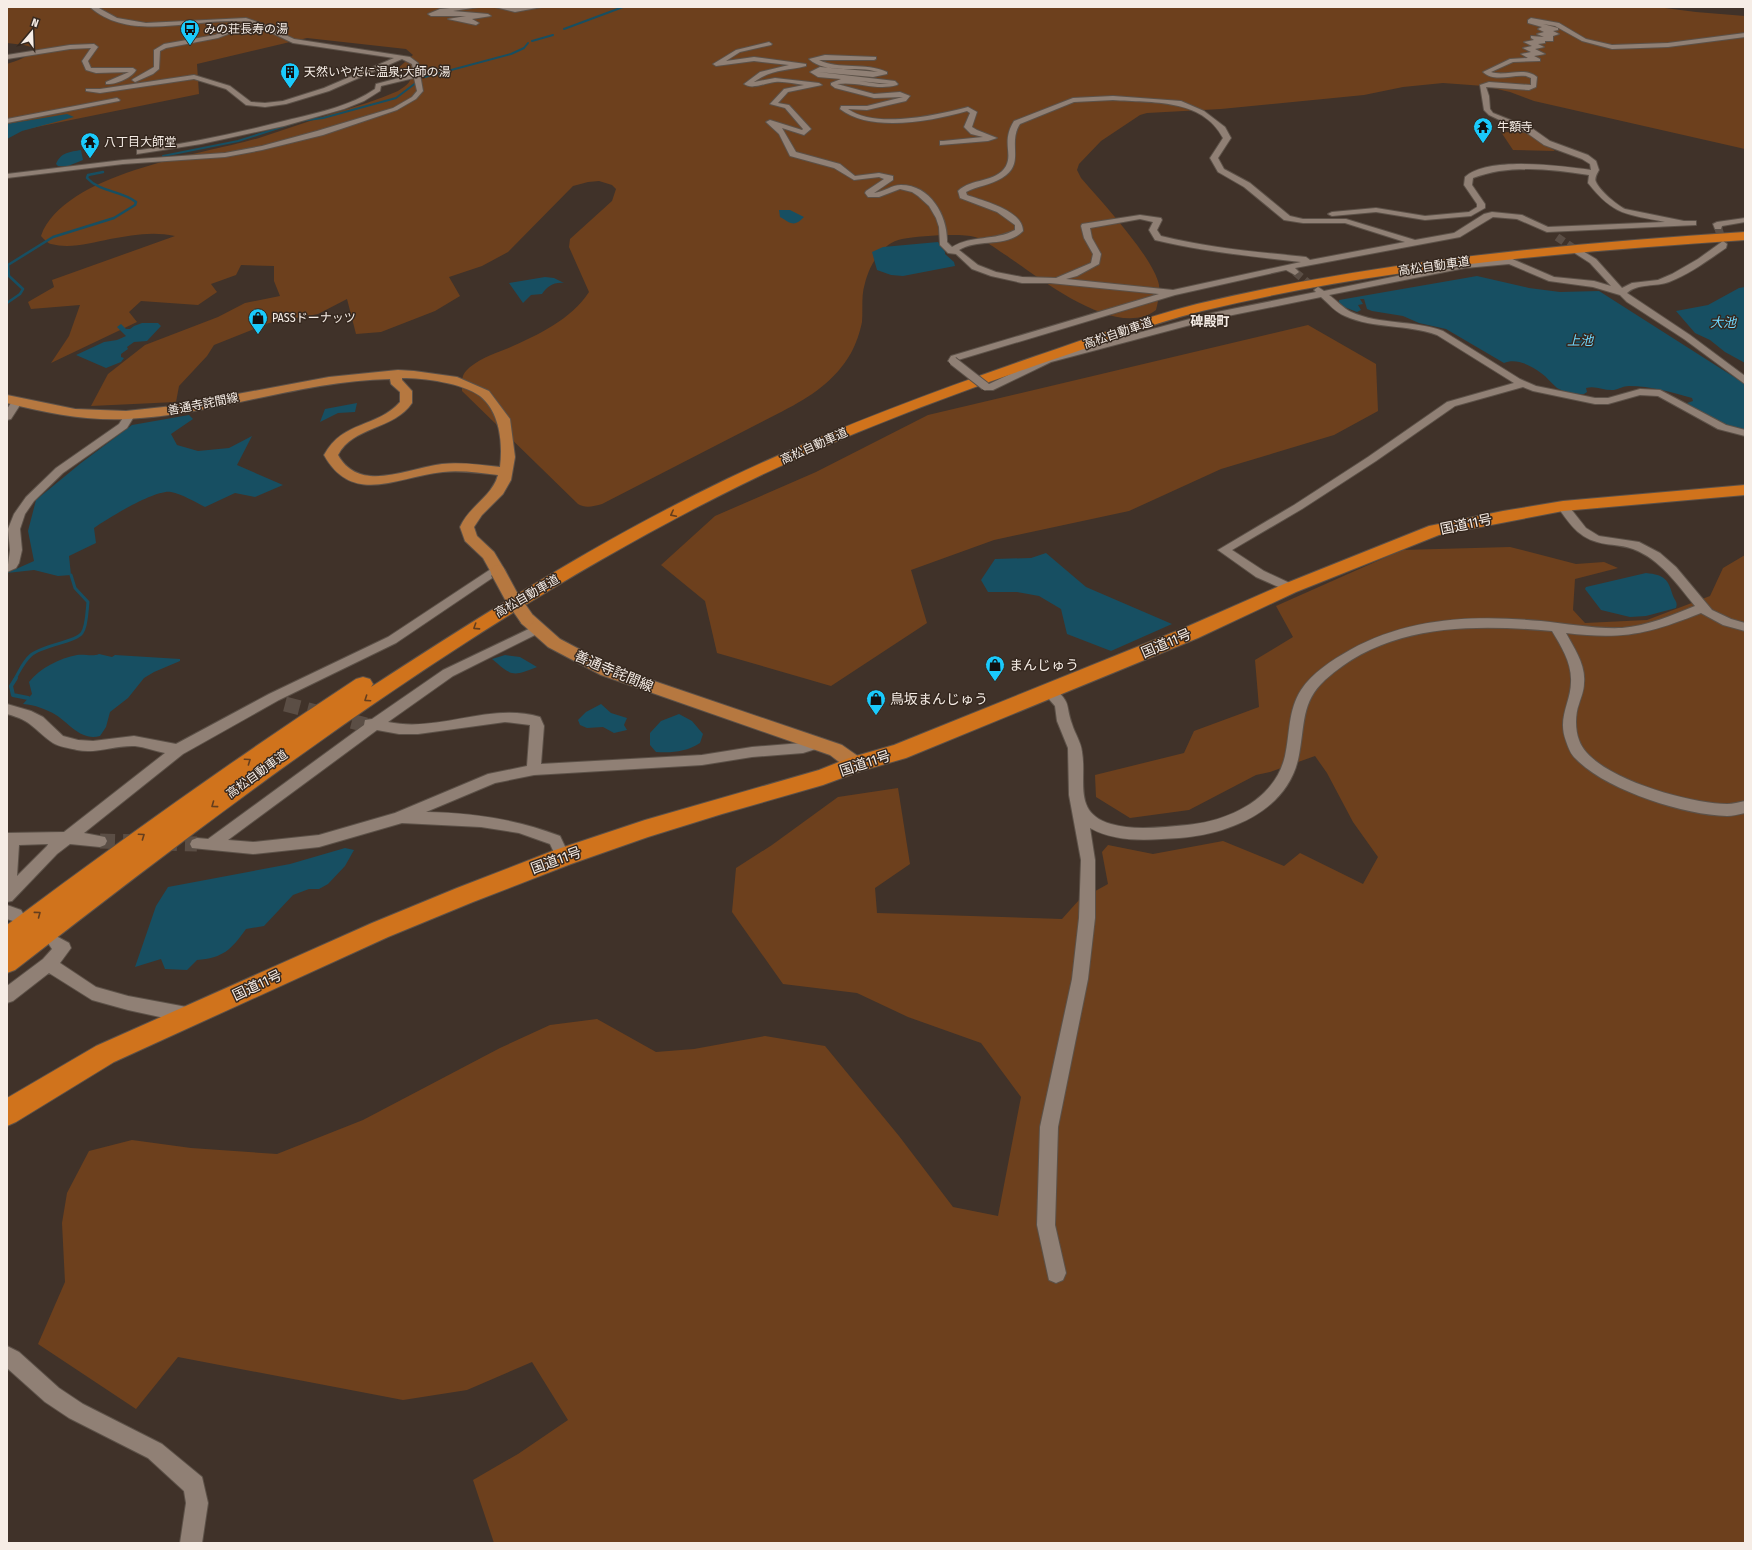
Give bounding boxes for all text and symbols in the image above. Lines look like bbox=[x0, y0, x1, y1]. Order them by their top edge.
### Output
north arrow bbox=[12, 12, 52, 52]
text: N bbox=[30, 16, 40, 30]
bus stop icon: みの荘長寿の湯 bbox=[179, 18, 201, 46]
place label: みの荘長寿の湯 bbox=[204, 22, 288, 36]
building icon: 天然いやだに温泉;大師の湯 bbox=[279, 61, 301, 89]
place label: 天然いやだに温泉;大師の湯 bbox=[304, 65, 451, 79]
temple icon: 牛額寺 bbox=[1472, 116, 1494, 144]
place label: 牛額寺 bbox=[1497, 120, 1533, 134]
temple icon: 八丁目大師堂 bbox=[79, 131, 101, 159]
place label: 八丁目大師堂 bbox=[104, 135, 176, 149]
street label: 高松自動車道 bbox=[1397, 254, 1471, 278]
shop icon: PASSドーナッツ bbox=[247, 307, 269, 335]
place label: PASSドーナッツ bbox=[272, 311, 356, 325]
district label: 碑殿町 bbox=[1189, 314, 1230, 329]
street label: 高松自動車道 bbox=[1082, 315, 1154, 351]
water label: 大池 bbox=[1710, 315, 1738, 330]
water label: 上池 bbox=[1567, 333, 1595, 348]
street label: 善通寺詫間線 bbox=[166, 390, 240, 418]
street label: 高松自動車道 bbox=[778, 425, 850, 467]
one-way arrow bbox=[670, 509, 678, 517]
street label: 国道11号 bbox=[1439, 511, 1494, 538]
street label: 高松自動車道 bbox=[492, 572, 562, 620]
one-way arrow bbox=[473, 623, 480, 630]
street label: 国道11号 bbox=[1139, 625, 1194, 662]
street label: 善通寺詫間線 bbox=[572, 647, 656, 696]
shop icon: まんじゅう bbox=[984, 654, 1006, 682]
place label: まんじゅう bbox=[1009, 657, 1079, 674]
shop icon: 鳥坂まんじゅう bbox=[865, 688, 887, 716]
place label: 鳥坂まんじゅう bbox=[890, 691, 988, 708]
one-way arrow bbox=[364, 694, 371, 702]
street label: 高松自動車道 bbox=[224, 747, 290, 801]
street label: 国道11号 bbox=[837, 747, 893, 780]
one-way arrow bbox=[244, 759, 251, 766]
one-way arrow bbox=[212, 800, 219, 807]
one-way arrow bbox=[138, 834, 145, 841]
street label: 国道11号 bbox=[528, 843, 584, 877]
one-way arrow bbox=[34, 912, 41, 919]
street label: 国道11号 bbox=[230, 967, 285, 1004]

